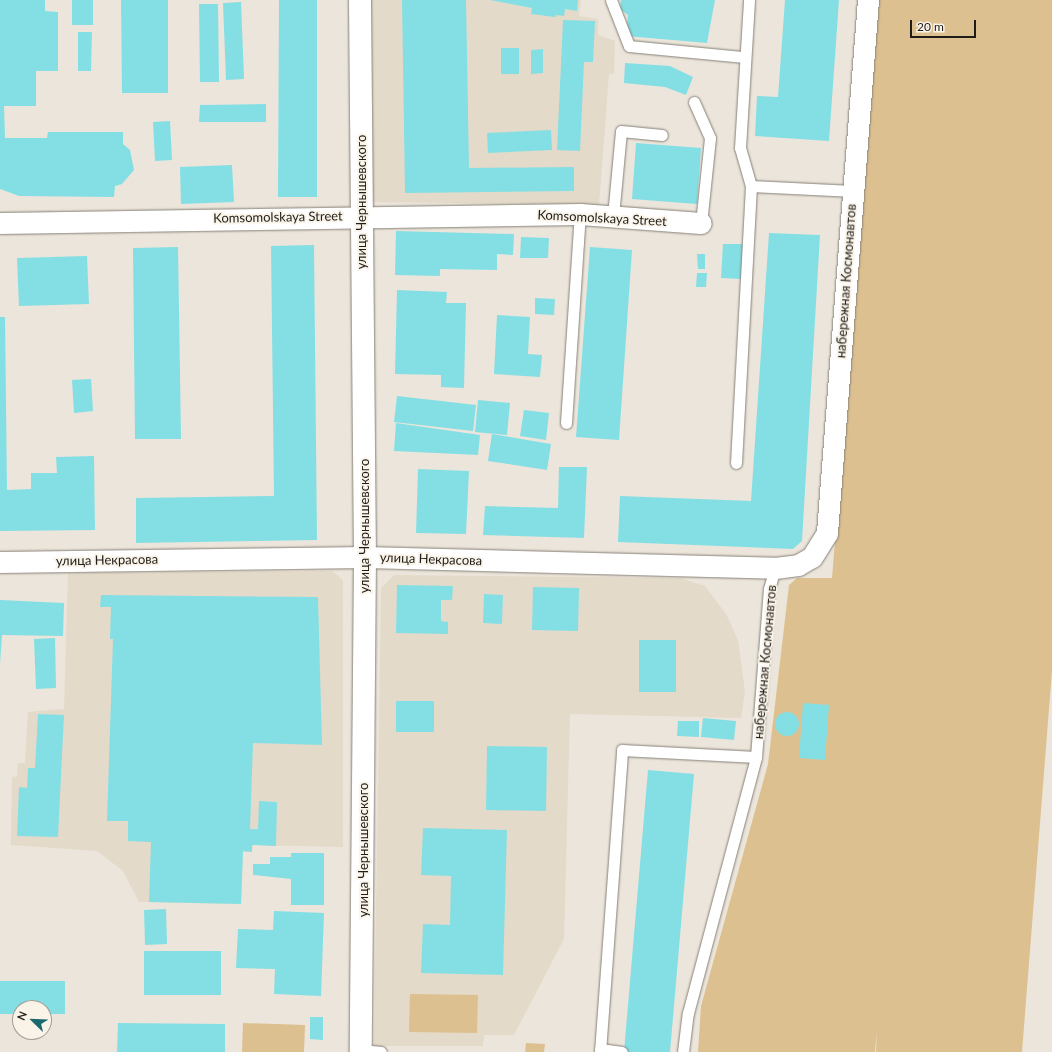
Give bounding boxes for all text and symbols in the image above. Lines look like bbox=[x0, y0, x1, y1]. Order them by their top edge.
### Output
scale bar bbox=[912, 12, 978, 38]
text: 20 m bbox=[917, 19, 944, 34]
street label: улица Чернышевского bbox=[353, 135, 369, 269]
street label: набережная Космонавтов bbox=[833, 203, 859, 359]
street label: Komsomolskaya Street bbox=[537, 207, 667, 229]
street label: Komsomolskaya Street bbox=[213, 208, 343, 226]
street label: улица Чернышевского bbox=[356, 459, 372, 593]
street label: улица Некрасова bbox=[380, 549, 482, 569]
street label: улица Некрасова bbox=[56, 551, 158, 569]
street label: набережная Космонавтов bbox=[750, 584, 780, 740]
street label: улица Чернышевского bbox=[355, 783, 371, 917]
north arrow bbox=[12, 1000, 52, 1040]
text: N bbox=[14, 1009, 29, 1022]

